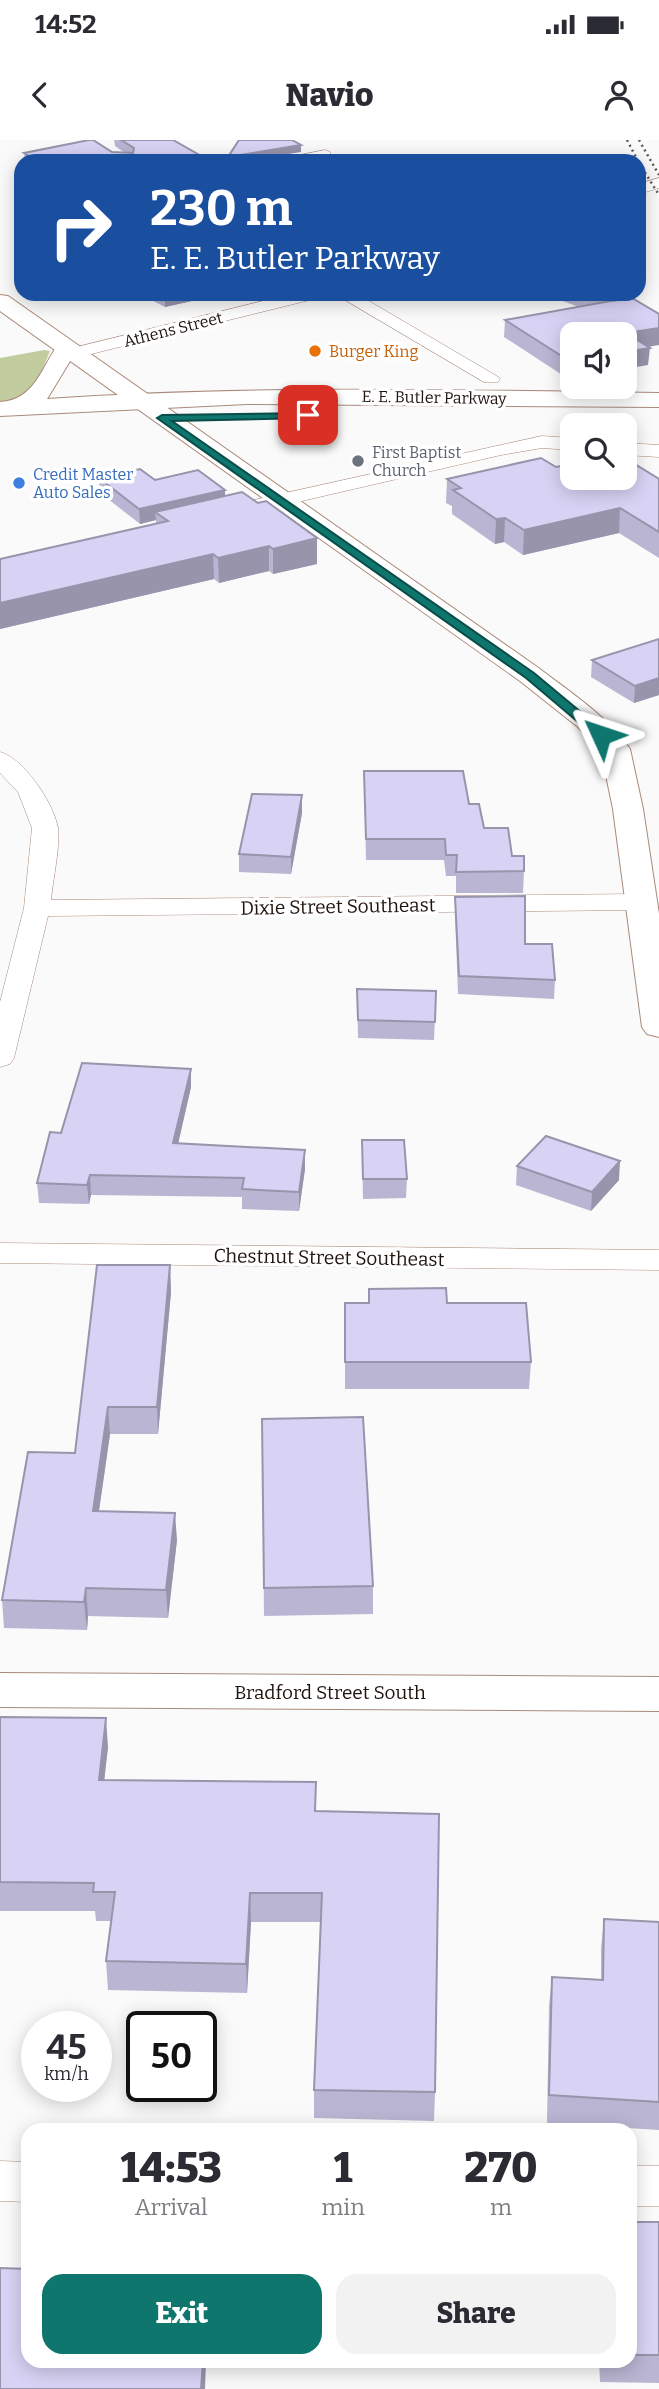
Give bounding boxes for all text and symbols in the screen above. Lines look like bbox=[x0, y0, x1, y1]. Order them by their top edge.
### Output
text: 14:52 bbox=[35, 9, 97, 40]
icon: back bbox=[21, 76, 59, 114]
text: Navio bbox=[286, 76, 374, 114]
icon: person bbox=[600, 76, 638, 114]
text: 230 m bbox=[150, 179, 293, 238]
icon: right bbox=[35, 182, 126, 273]
text: E. E. Butler Parkway bbox=[150, 239, 440, 277]
street label: Athens Street bbox=[122, 308, 225, 351]
map controls bbox=[560, 322, 637, 490]
button: sound bbox=[560, 322, 637, 399]
place label: Burger King bbox=[329, 342, 418, 361]
marker: Burger King bbox=[307, 343, 323, 359]
pin bbox=[278, 385, 338, 445]
street label: E. E. Butler Parkway bbox=[361, 387, 507, 408]
icon: arrive bbox=[289, 396, 327, 434]
button: search bbox=[560, 413, 637, 490]
place label: First Baptist Church bbox=[372, 443, 461, 480]
marker: First Baptist Church bbox=[350, 453, 366, 469]
place label: Credit Master Auto Sales bbox=[33, 465, 133, 502]
marker: Credit Master Auto Sales bbox=[11, 475, 27, 491]
position arrow bbox=[564, 698, 638, 772]
street label: Dixie Street Southeast bbox=[240, 893, 436, 920]
street label: Chestnut Street Southeast bbox=[213, 1244, 445, 1271]
street label: Bradford Street South bbox=[234, 1681, 426, 1704]
speed limit sign: 50 bbox=[126, 2011, 217, 2102]
text: 45 bbox=[46, 2026, 87, 2068]
text: km/h bbox=[44, 2063, 89, 2085]
text: 14:53 bbox=[121, 2143, 222, 2193]
text: 1 bbox=[334, 2143, 352, 2193]
text: 270 bbox=[464, 2143, 537, 2193]
text: Arrival bbox=[135, 2193, 208, 2221]
text: min bbox=[321, 2193, 365, 2221]
text: m bbox=[490, 2193, 512, 2221]
button: Exit bbox=[42, 2274, 322, 2354]
button: Share bbox=[336, 2274, 616, 2354]

